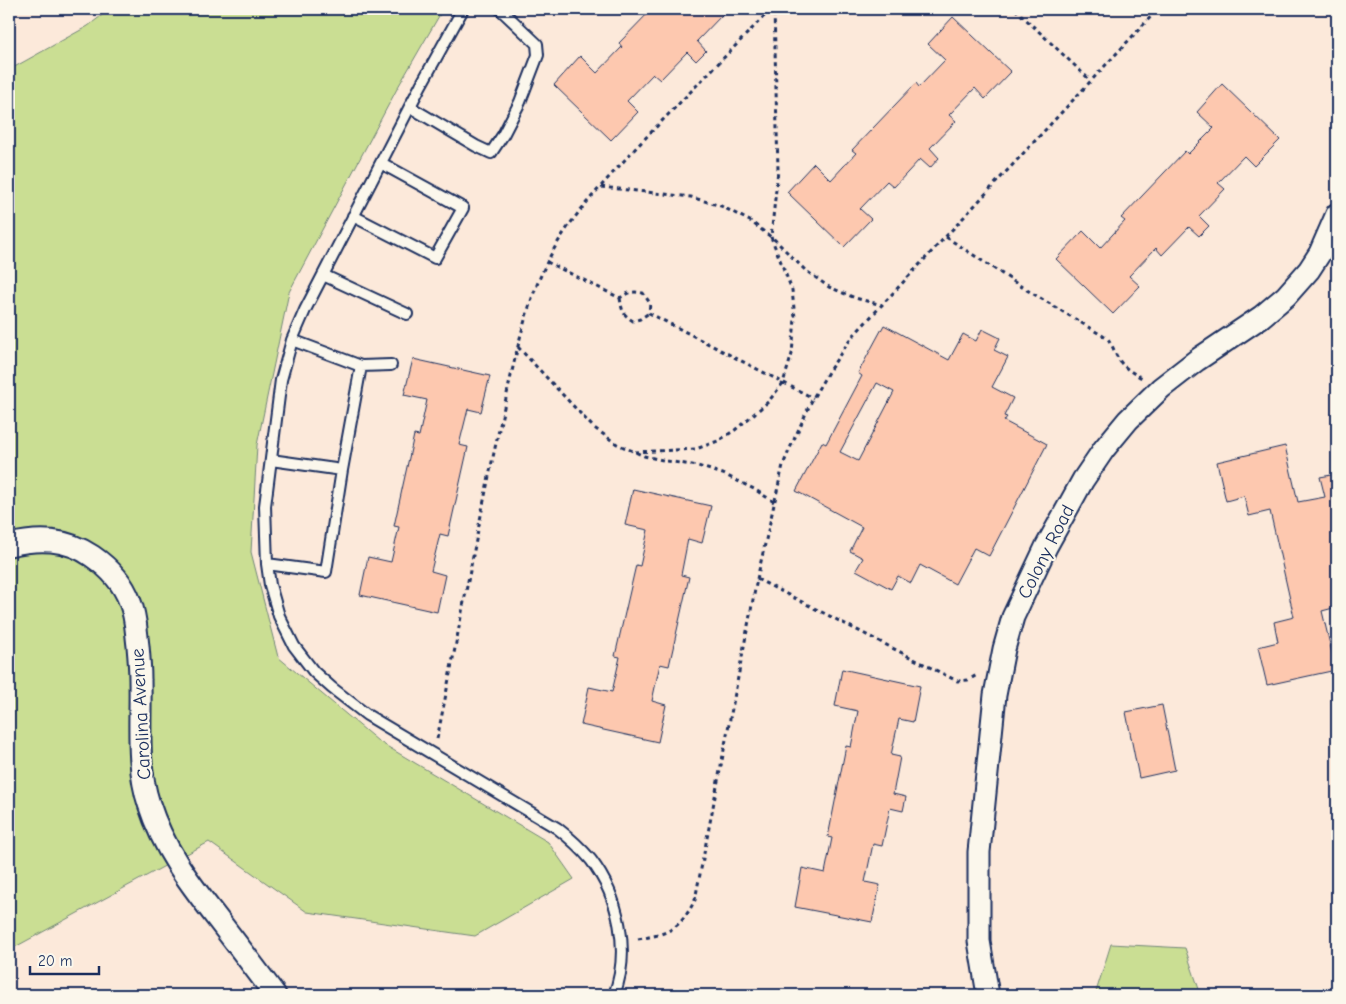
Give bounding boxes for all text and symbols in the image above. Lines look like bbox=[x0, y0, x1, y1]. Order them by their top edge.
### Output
street label: Colony Road bbox=[1013, 501, 1079, 603]
street label: Carolina Avenue bbox=[127, 648, 155, 780]
scale bar bbox=[30, 944, 99, 976]
text: 20 m bbox=[38, 952, 72, 970]

